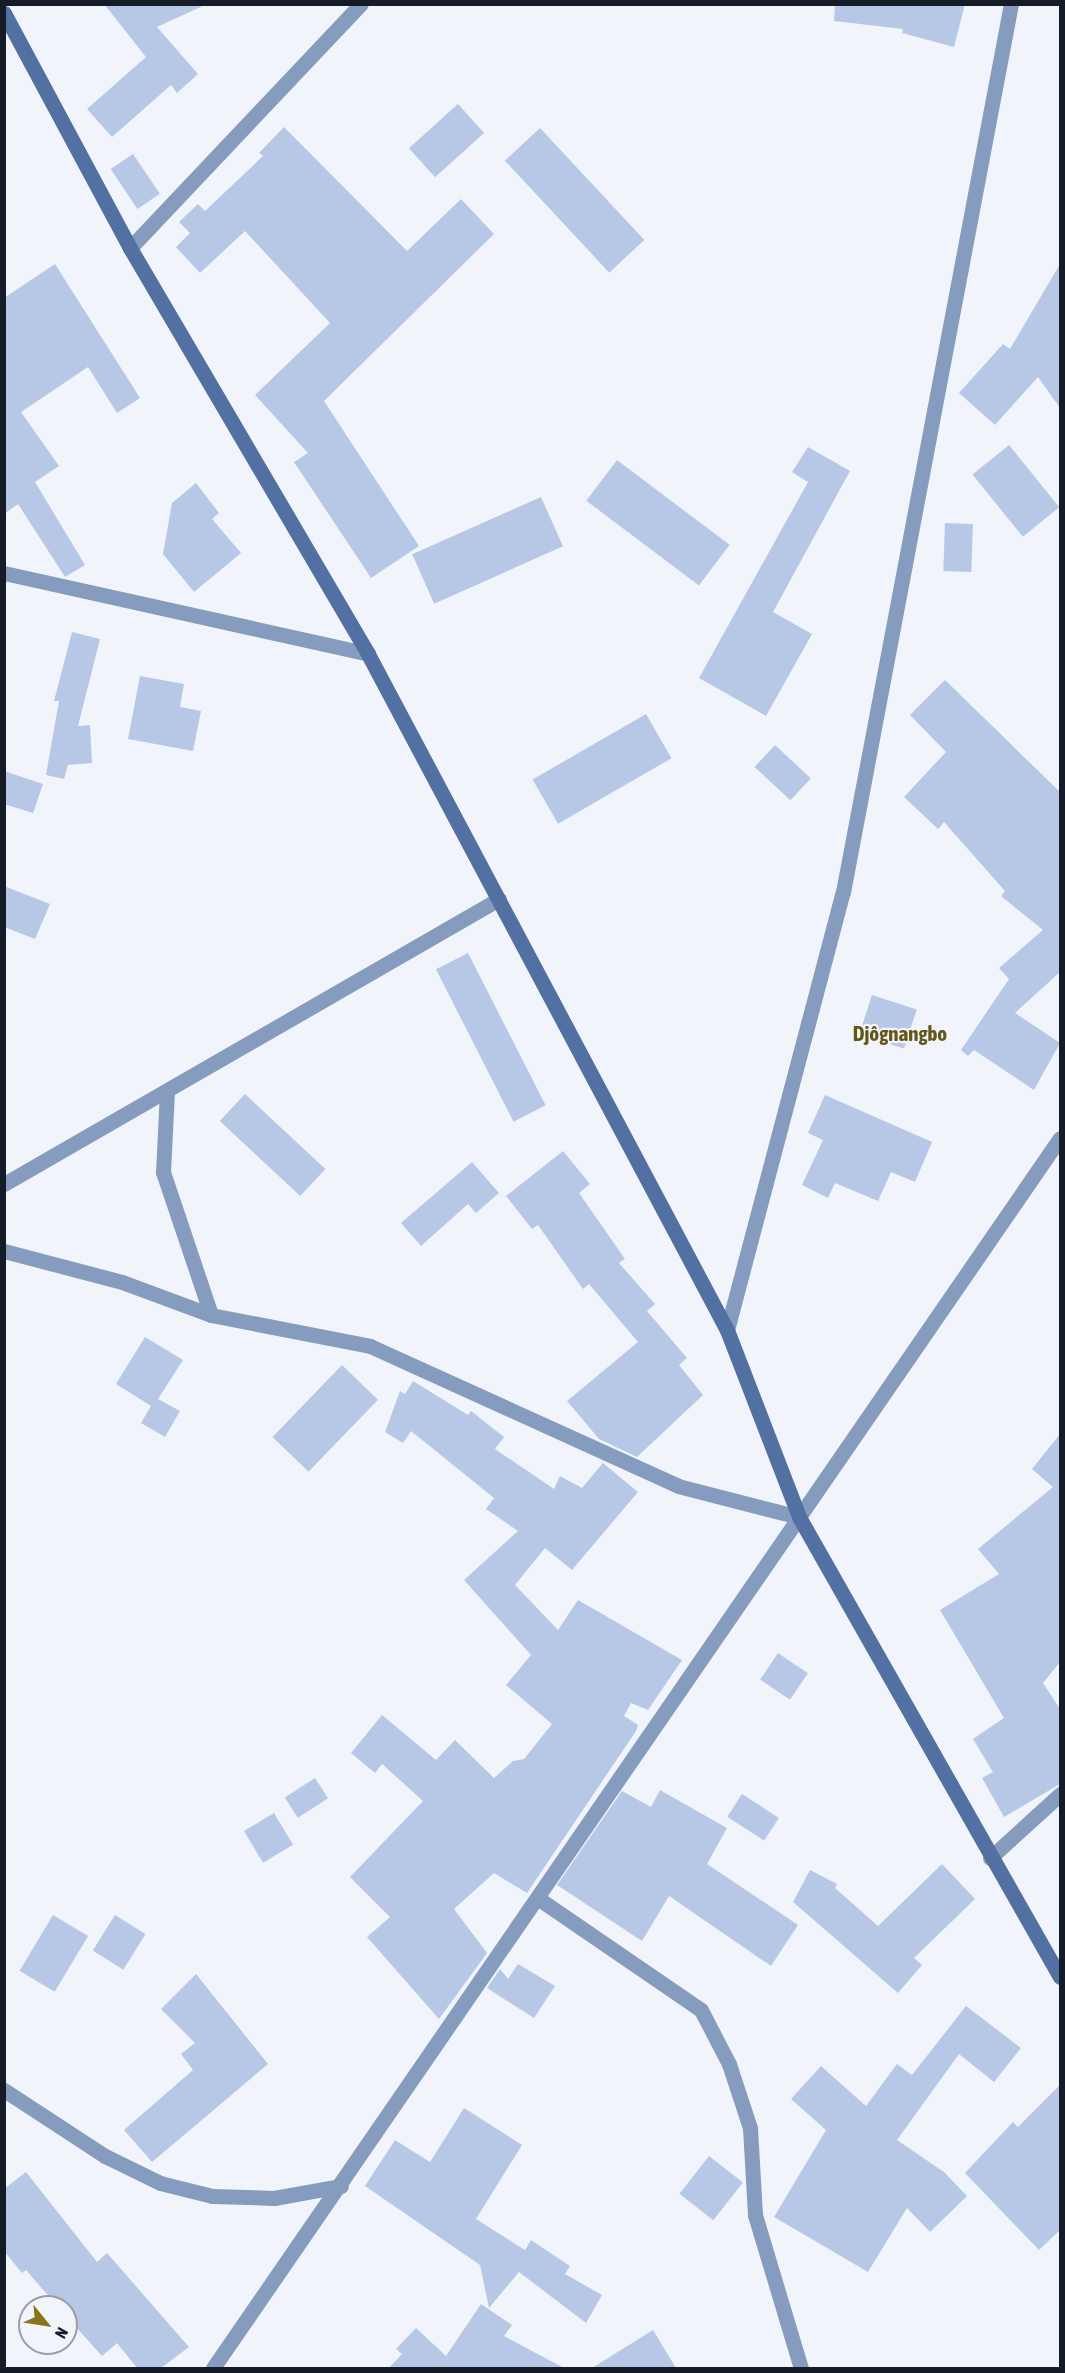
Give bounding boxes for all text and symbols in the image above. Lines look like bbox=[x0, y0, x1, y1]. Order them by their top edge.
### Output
district label: Djôgnangbo bbox=[853, 1020, 947, 1046]
north arrow bbox=[18, 2295, 78, 2355]
text: N bbox=[52, 2324, 72, 2342]

